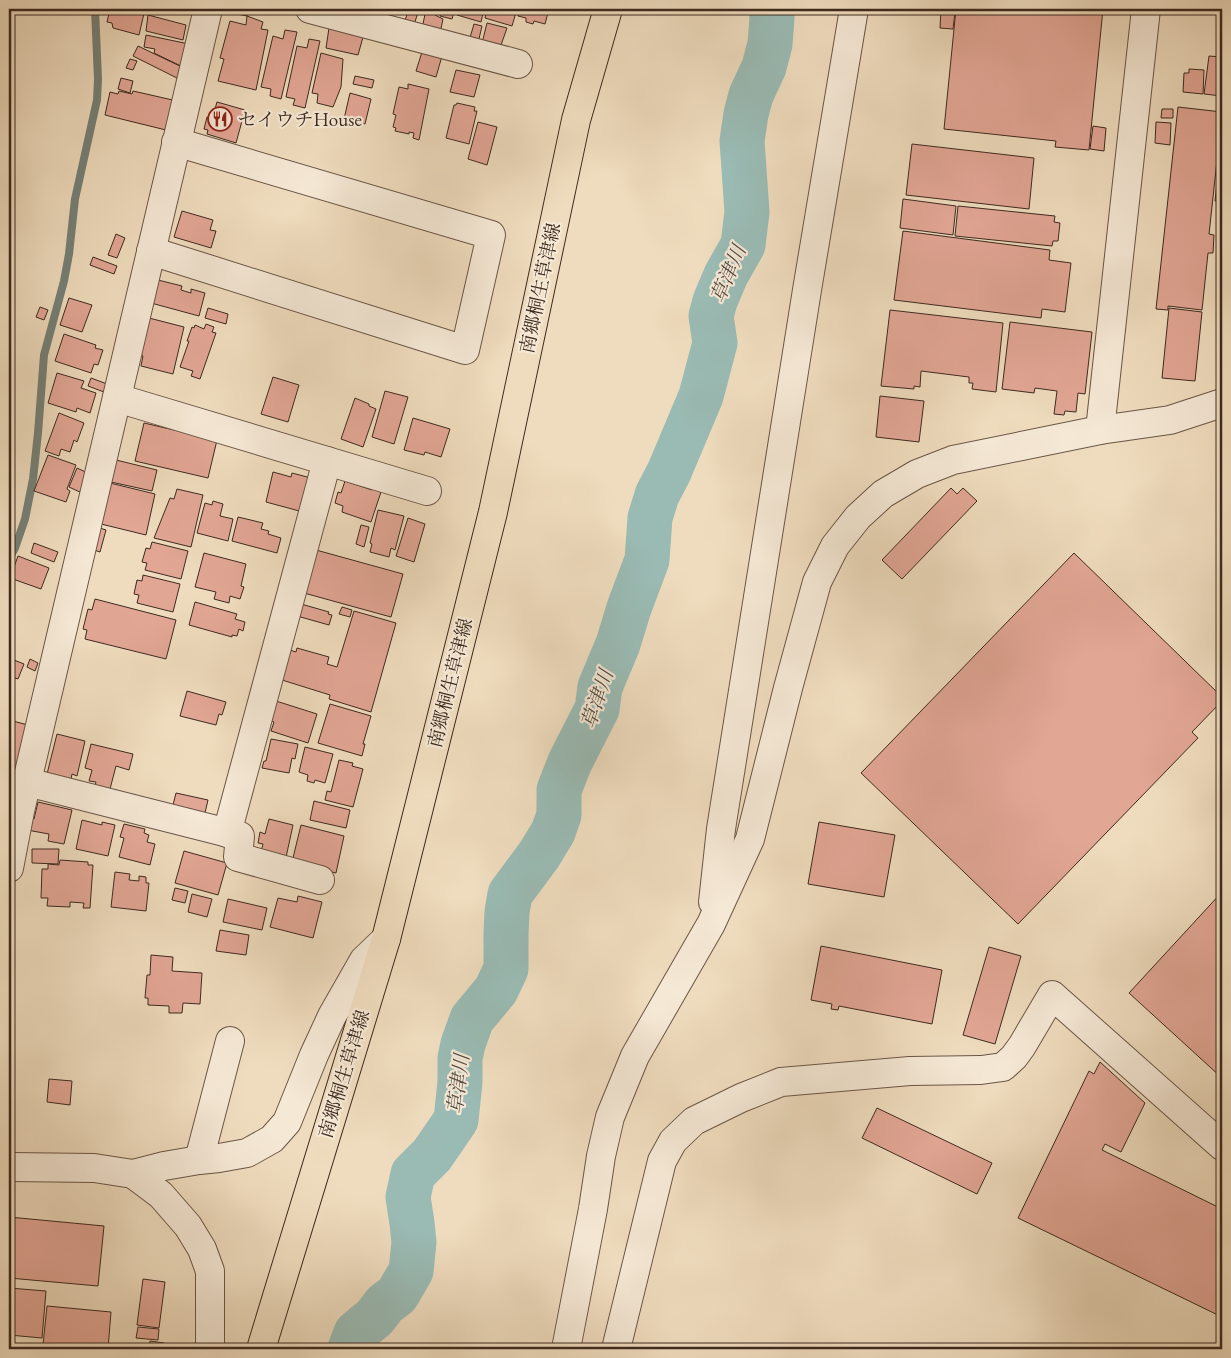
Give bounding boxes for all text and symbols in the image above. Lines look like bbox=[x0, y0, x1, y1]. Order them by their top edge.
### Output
restaurant icon: セイウチHouse bbox=[207, 106, 233, 132]
place label: セイウチHouse bbox=[238, 107, 362, 132]
street label: 南郷桐生草津線 bbox=[514, 220, 566, 356]
water label: 草津川 bbox=[704, 239, 752, 307]
street label: 南郷桐生草津線 bbox=[422, 615, 478, 751]
water label: 草津川 bbox=[575, 665, 620, 732]
street label: 南郷桐生草津線 bbox=[313, 1007, 375, 1141]
water label: 草津川 bbox=[441, 1051, 475, 1115]

